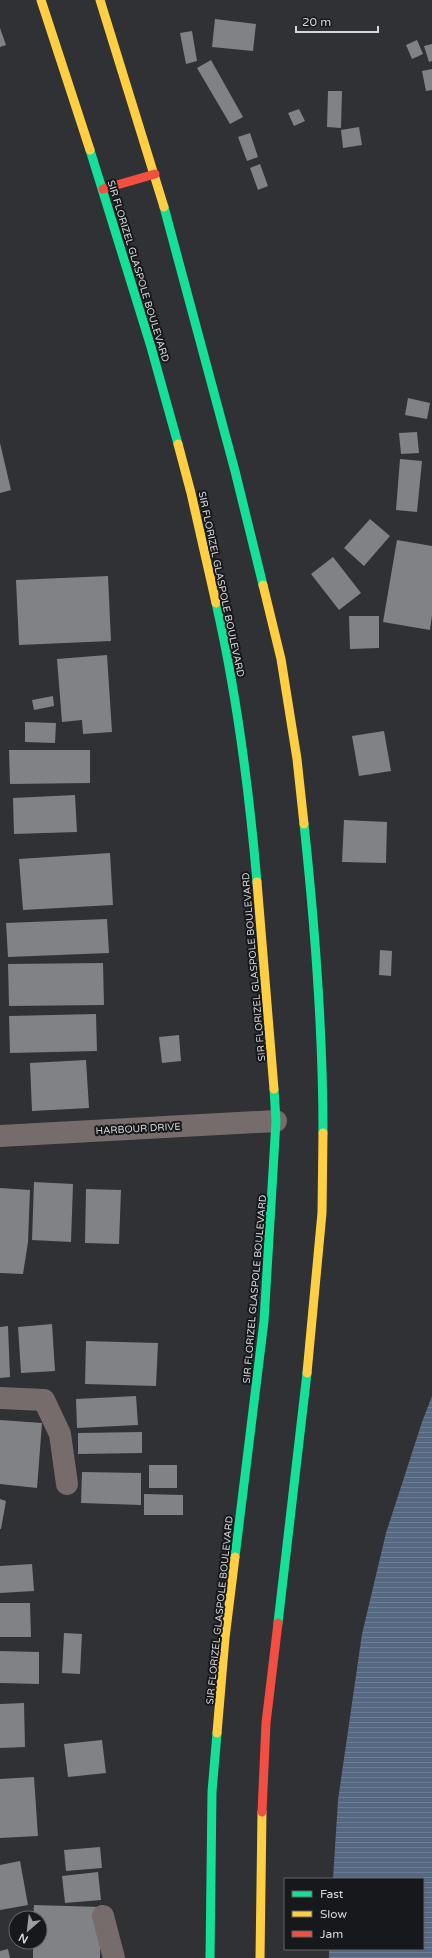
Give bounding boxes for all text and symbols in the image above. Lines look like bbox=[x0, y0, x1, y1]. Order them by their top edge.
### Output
scale bar bbox=[296, 8, 378, 34]
text: 20 m bbox=[302, 15, 331, 29]
street label: SIR FLORIZEL GLASPOLE BOULEVARD bbox=[105, 179, 171, 364]
street label: SIR FLORIZEL GLASPOLE BOULEVARD bbox=[195, 490, 247, 678]
street label: SIR FLORIZEL GLASPOLE BOULEVARD bbox=[240, 872, 268, 1062]
street label: HARBOUR DRIVE bbox=[95, 1121, 181, 1137]
street label: SIR FLORIZEL GLASPOLE BOULEVARD bbox=[241, 1194, 269, 1384]
street label: SIR FLORIZEL GLASPOLE BOULEVARD bbox=[204, 1515, 236, 1705]
legend bbox=[284, 1878, 424, 1950]
text: Fast bbox=[320, 1887, 344, 1901]
text: Slow bbox=[320, 1907, 347, 1921]
north arrow bbox=[8, 1910, 48, 1950]
text: Jam bbox=[320, 1927, 343, 1941]
text: N bbox=[17, 1931, 30, 1946]

